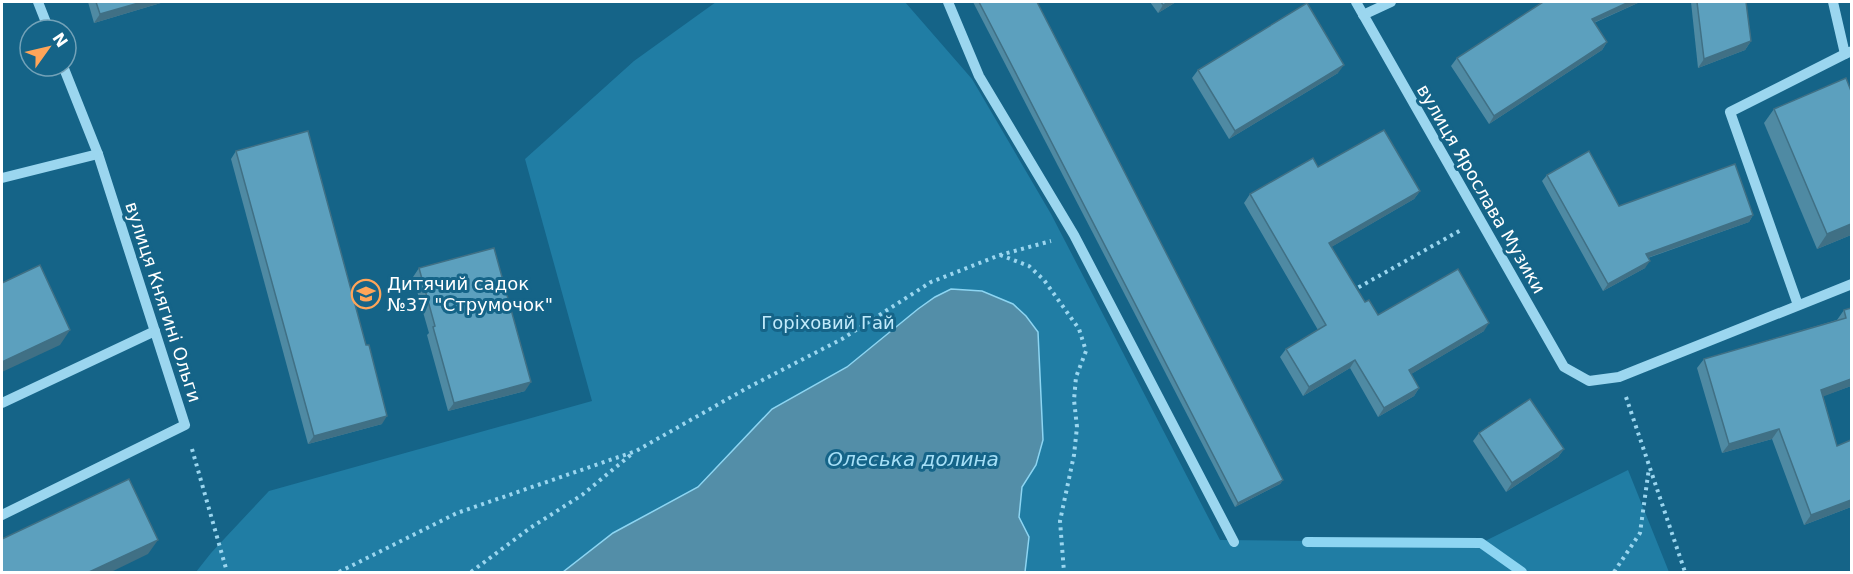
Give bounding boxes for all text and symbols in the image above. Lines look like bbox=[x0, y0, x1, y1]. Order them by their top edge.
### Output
north arrow bbox=[18, 18, 78, 78]
text: N bbox=[48, 29, 72, 51]
street label: вулиця Ярослава Музики bbox=[1413, 80, 1550, 297]
street label: вулиця Княгині Ольги bbox=[121, 199, 206, 405]
place label: Дитячий садок №37 "Струмочок" bbox=[387, 273, 553, 315]
school or university icon: Дитячий садок №37 "Струмочок" bbox=[350, 278, 382, 310]
park label: Горіховий Гай bbox=[761, 312, 895, 333]
water label: Олеська долина bbox=[827, 447, 999, 471]

